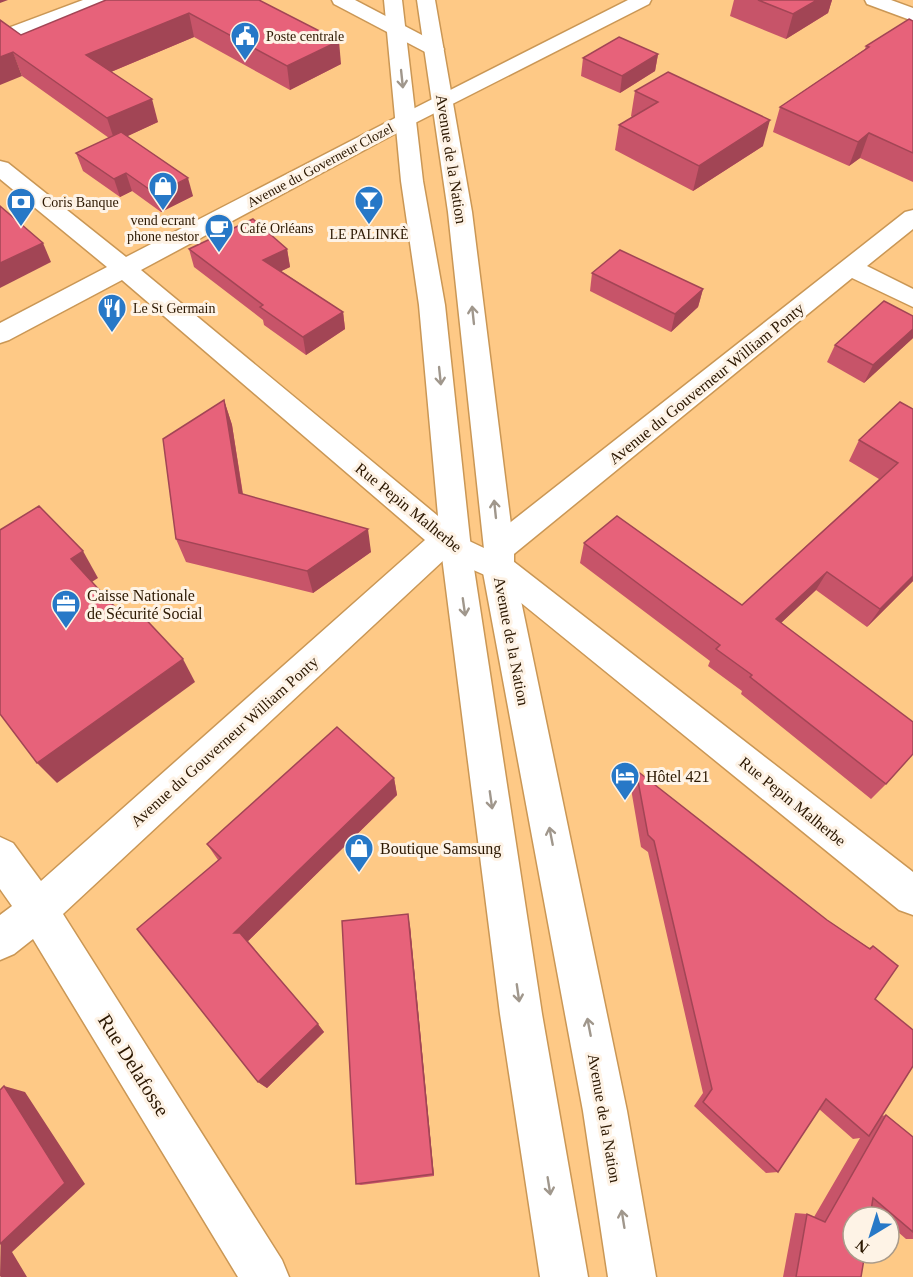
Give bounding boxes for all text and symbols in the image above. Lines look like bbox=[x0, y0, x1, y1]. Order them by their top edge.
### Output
public building icon: Poste centrale bbox=[229, 20, 261, 62]
place label: Poste centrale bbox=[266, 29, 344, 44]
one-way arrow bbox=[397, 69, 408, 89]
street label: Avenue de la Nation bbox=[433, 93, 470, 225]
street label: Avenue du Governeur Clozel bbox=[245, 120, 396, 210]
shop icon: vend ecrant phone nestor bbox=[147, 170, 179, 212]
bar icon: LE PALINKÈ bbox=[353, 184, 385, 226]
bank icon: Coris Banque bbox=[5, 186, 37, 228]
place label: Coris Banque bbox=[42, 195, 119, 210]
cafe icon: Café Orléans bbox=[203, 212, 235, 254]
place label: vend ecrant phone nestor bbox=[127, 213, 199, 244]
place label: Café Orléans bbox=[240, 221, 313, 236]
place label: LE PALINKÈ bbox=[329, 226, 409, 242]
restaurant icon: Le St Germain bbox=[96, 292, 128, 334]
street label: Avenue du Gouverneur William Ponty bbox=[605, 299, 808, 468]
place label: Le St Germain bbox=[133, 301, 215, 316]
one-way arrow bbox=[467, 306, 478, 326]
one-way arrow bbox=[435, 366, 446, 386]
street label: Rue Pepin Malherbe bbox=[352, 459, 465, 556]
one-way arrow bbox=[489, 500, 500, 519]
street label: Avenue de la Nation bbox=[491, 575, 532, 707]
place label: Caisse Nationale de Sécurité Social bbox=[87, 587, 203, 622]
office icon: Caisse Nationale de Sécurité Social bbox=[50, 588, 82, 630]
one-way arrow bbox=[459, 597, 470, 617]
street label: Avenue du Gouverneur William Ponty bbox=[127, 653, 322, 831]
street label: Rue Pepin Malherbe bbox=[736, 753, 849, 850]
hotel icon: Hôtel 421 bbox=[609, 760, 641, 802]
place label: Hôtel 421 bbox=[646, 768, 710, 785]
one-way arrow bbox=[486, 790, 497, 810]
one-way arrow bbox=[545, 827, 556, 846]
shop icon: Boutique Samsung bbox=[343, 832, 375, 874]
place label: Boutique Samsung bbox=[380, 840, 501, 858]
one-way arrow bbox=[513, 983, 524, 1003]
street label: Rue Delafosse bbox=[94, 1010, 174, 1120]
one-way arrow bbox=[583, 1018, 594, 1038]
street label: Avenue de la Nation bbox=[585, 1052, 624, 1184]
one-way arrow bbox=[544, 1176, 555, 1195]
north arrow bbox=[841, 1205, 901, 1265]
one-way arrow bbox=[617, 1210, 628, 1230]
text: N bbox=[852, 1236, 872, 1257]

